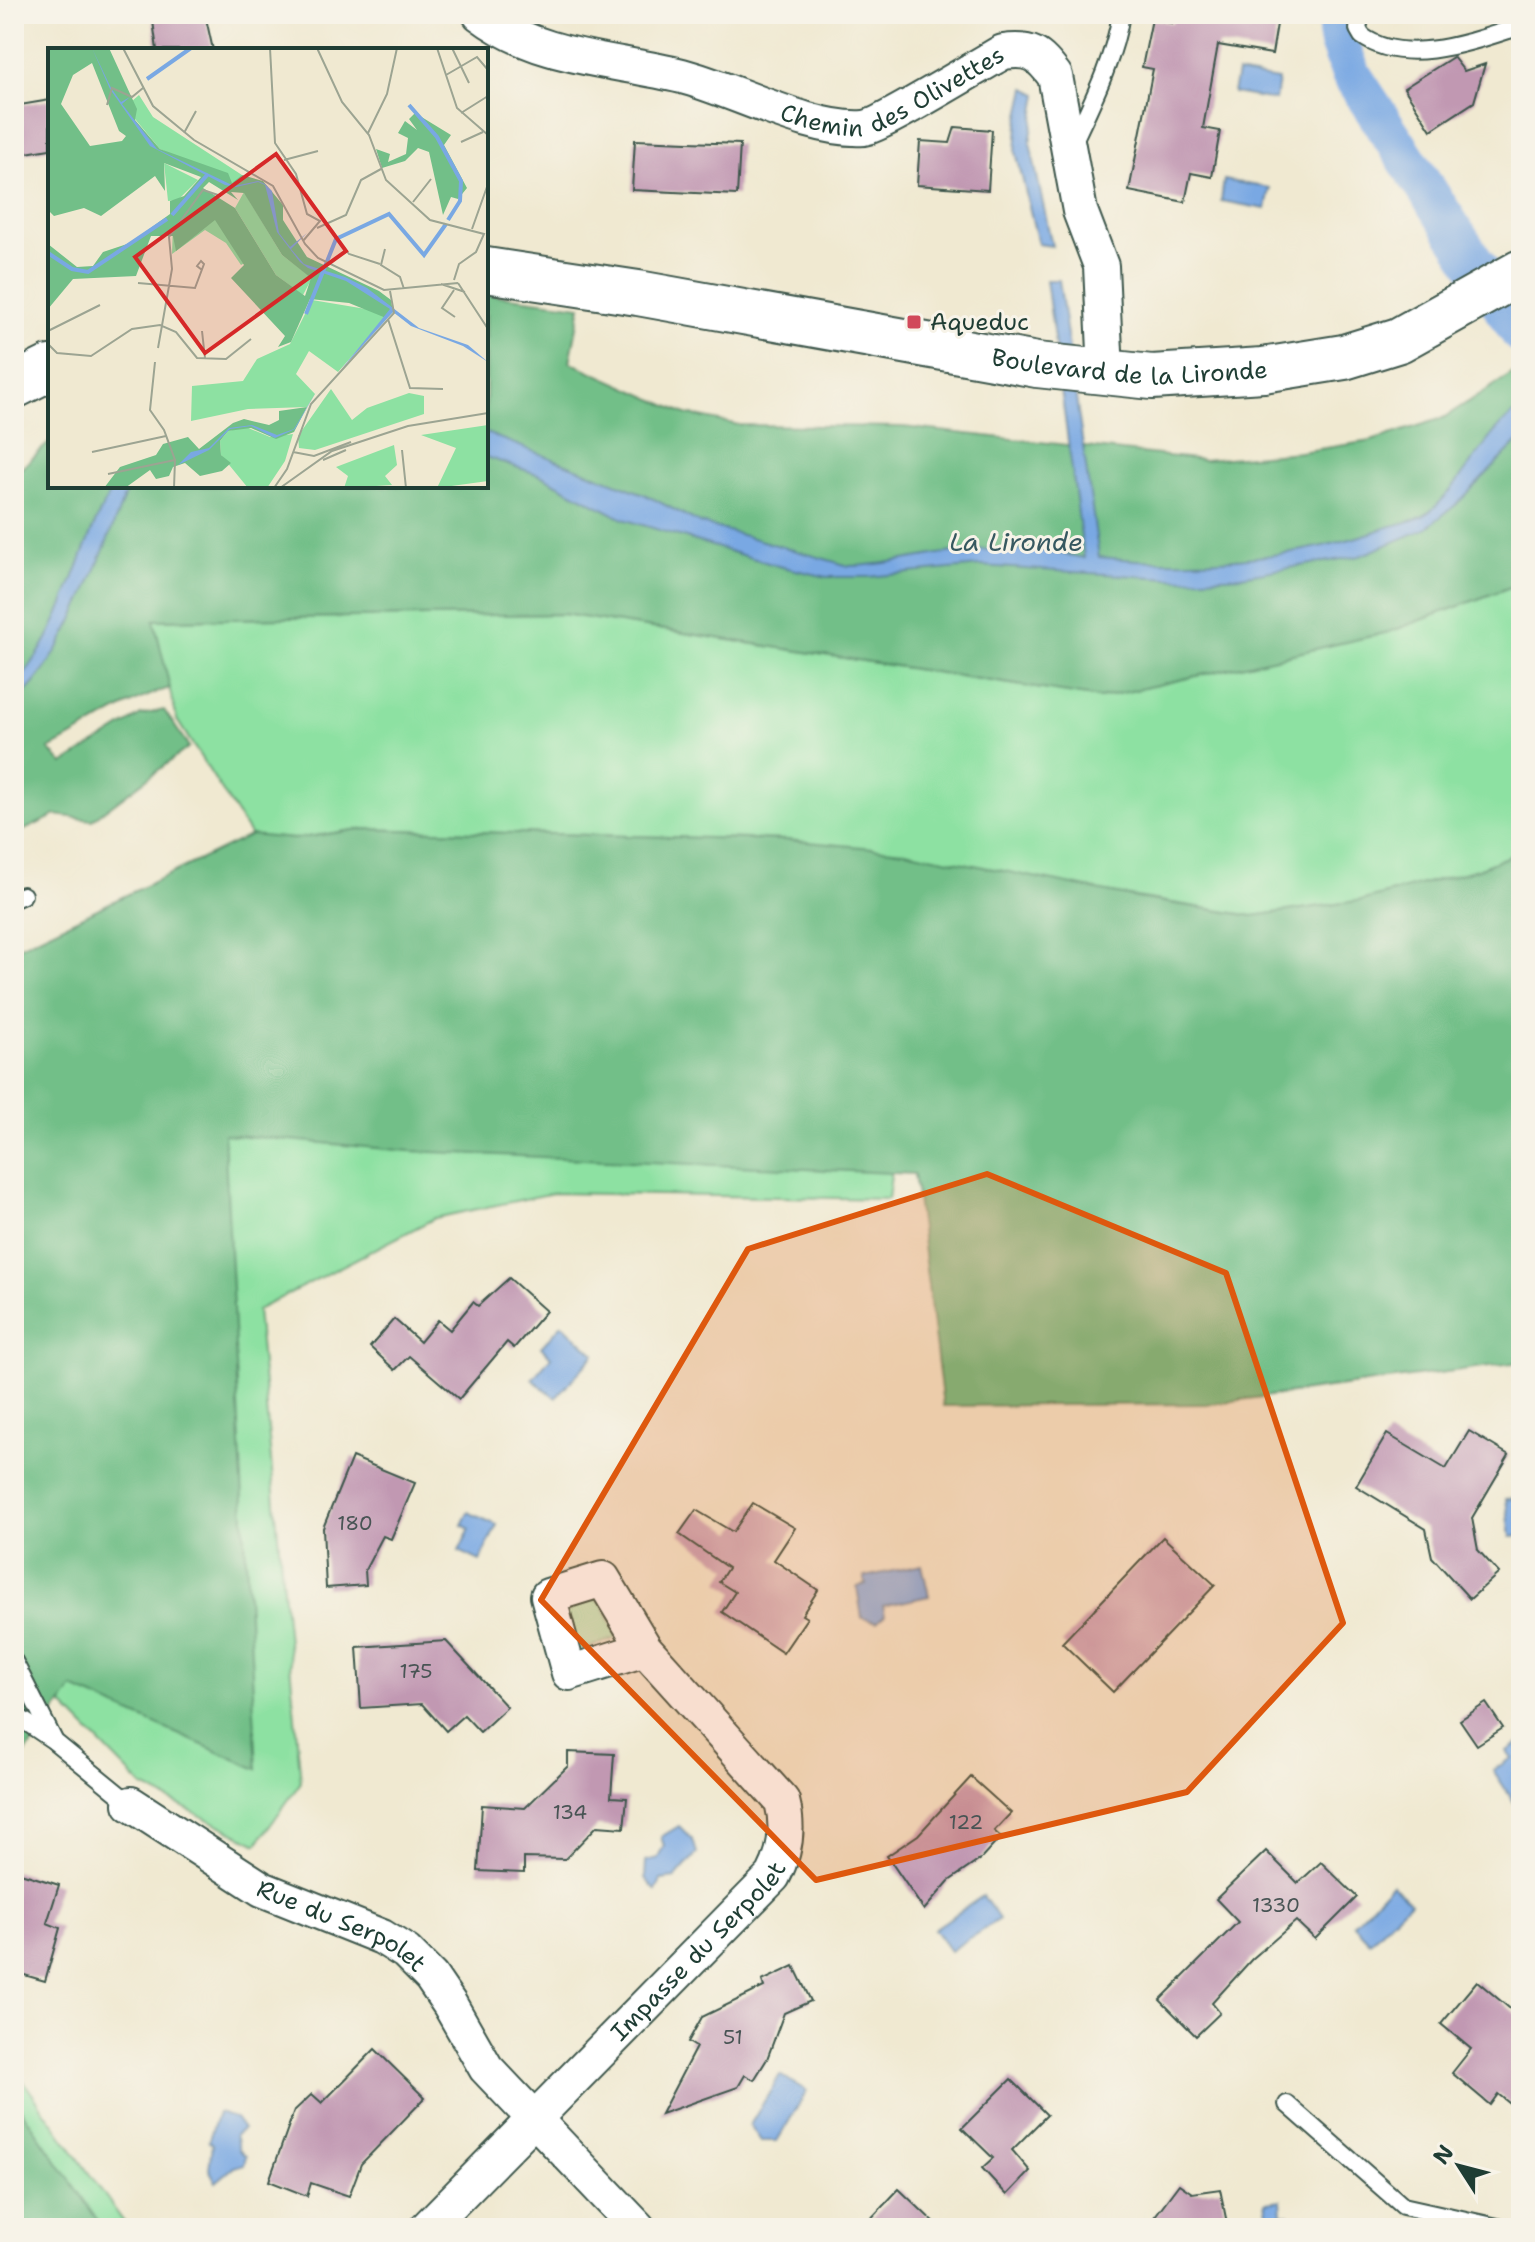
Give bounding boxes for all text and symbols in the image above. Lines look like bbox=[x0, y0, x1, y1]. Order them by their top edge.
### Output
street label: Chemin des Olivettes bbox=[776, 39, 1010, 144]
inset map bbox=[48, 48, 488, 488]
place label: Aqueduc bbox=[930, 306, 1029, 338]
marker: Aqueduc bbox=[905, 313, 923, 331]
street label: Boulevard de la Lironde bbox=[989, 341, 1269, 393]
water label: La Lironde bbox=[949, 524, 1083, 559]
house number: 180 bbox=[337, 1510, 373, 1536]
house number: 175 bbox=[400, 1658, 432, 1684]
house number: 134 bbox=[553, 1799, 587, 1825]
house number: 122 bbox=[949, 1809, 983, 1835]
street label: Impasse du Serpolet bbox=[604, 1857, 794, 2048]
street label: Rue du Serpolet bbox=[252, 1873, 433, 1979]
house number: 1330 bbox=[1252, 1892, 1300, 1918]
house number: 51 bbox=[723, 2024, 743, 2050]
north arrow bbox=[1419, 2126, 1499, 2206]
text: N bbox=[1426, 2139, 1460, 2170]

